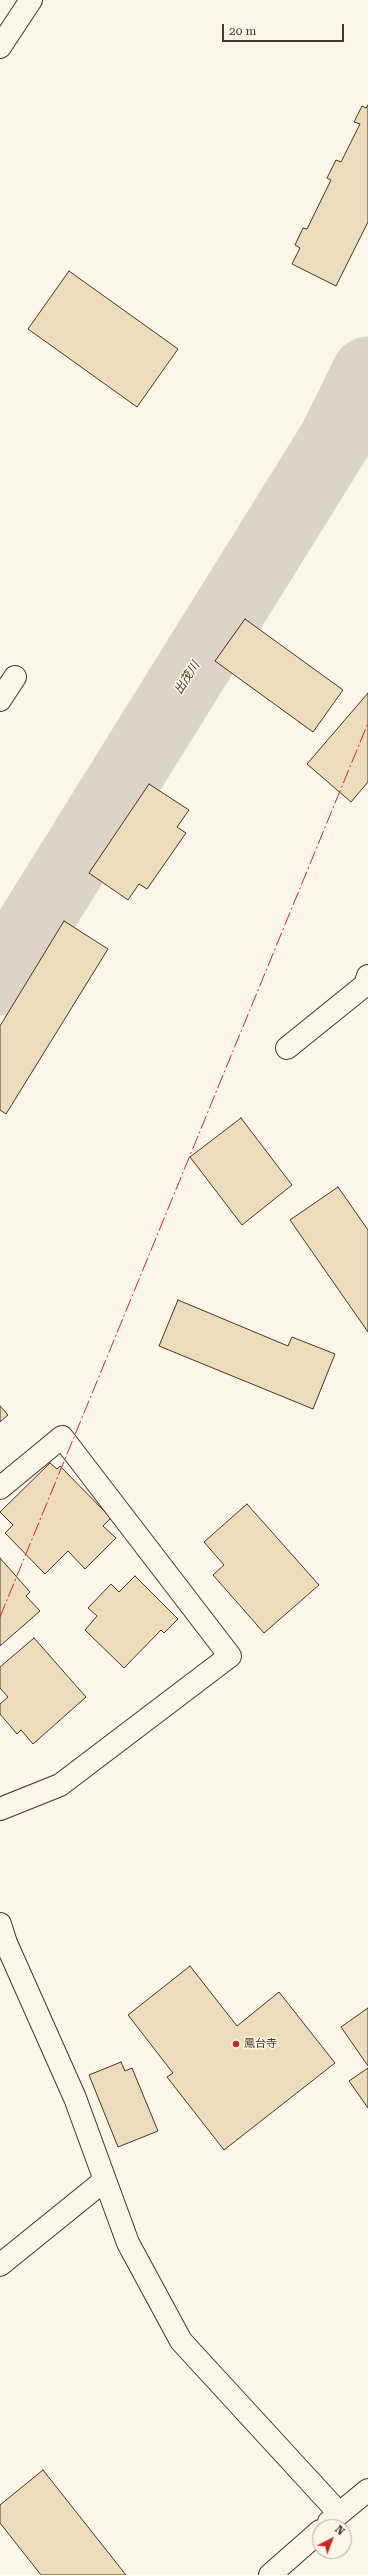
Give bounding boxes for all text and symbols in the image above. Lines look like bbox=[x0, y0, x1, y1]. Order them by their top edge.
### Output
scale bar bbox=[224, 16, 346, 42]
text: 20 m bbox=[229, 24, 256, 38]
water label: 出茂川 bbox=[171, 659, 203, 697]
place label: 鳳台寺 bbox=[244, 2037, 277, 2051]
marker: 鳳台寺 bbox=[231, 2039, 241, 2049]
north arrow bbox=[312, 2519, 352, 2559]
text: N bbox=[332, 2523, 347, 2538]

